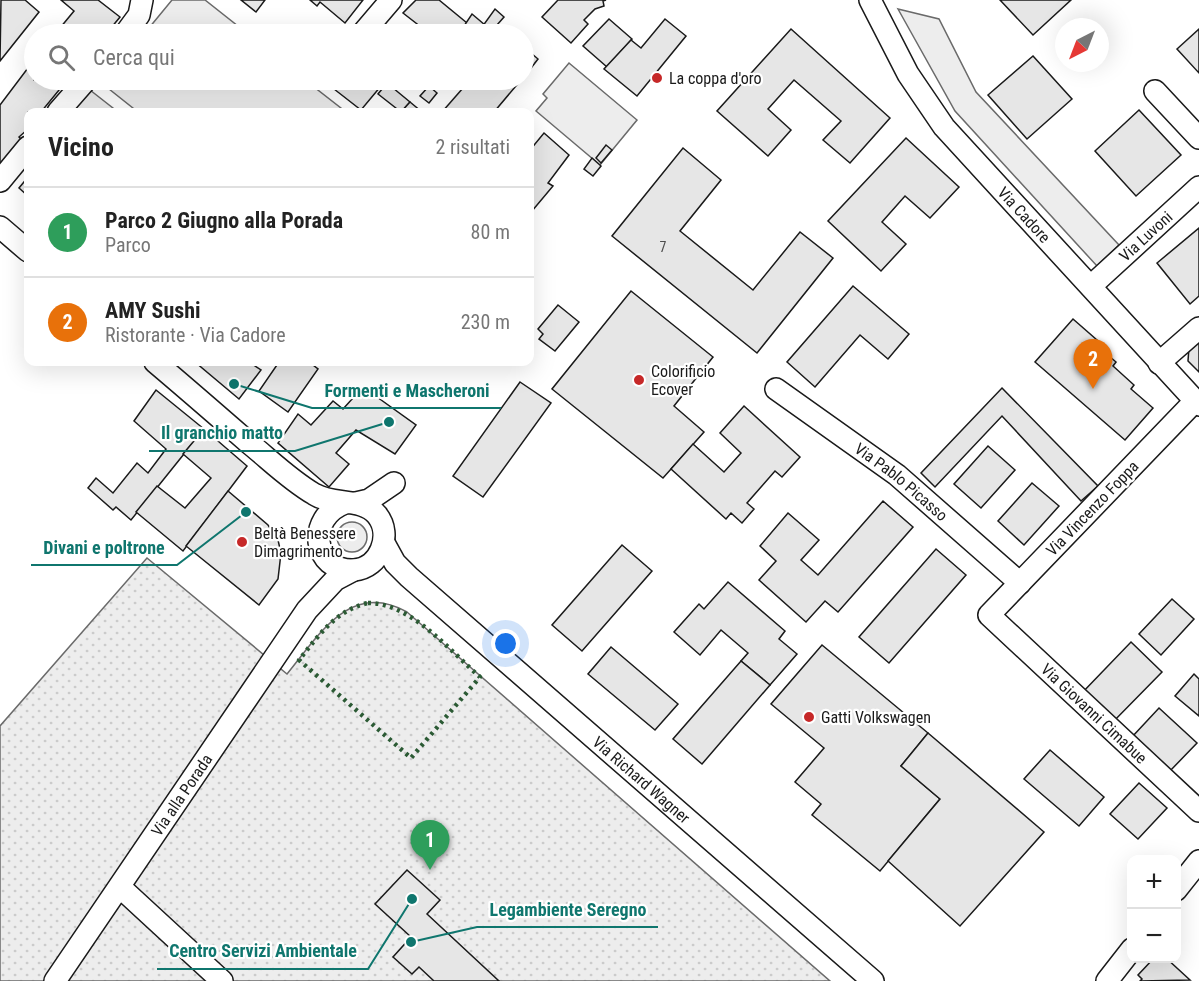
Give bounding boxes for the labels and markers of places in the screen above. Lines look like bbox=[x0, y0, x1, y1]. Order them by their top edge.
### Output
place label: La coppa d'oro bbox=[669, 69, 762, 88]
marker: La coppa d'oro bbox=[650, 71, 664, 85]
pin: 2 bbox=[1074, 340, 1112, 389]
place label: Colorificio Ecover bbox=[651, 362, 715, 399]
callout: Formenti e Mascheroni bbox=[312, 372, 501, 408]
marker: Colorificio Ecover bbox=[632, 373, 646, 387]
callout: Il granchio matto bbox=[149, 415, 295, 451]
place label: Beltà Benessere Dimagrimento bbox=[254, 524, 356, 561]
callout: Divani e poltrone bbox=[31, 529, 177, 565]
marker: Beltà Benessere Dimagrimento bbox=[235, 535, 249, 549]
place label: Gatti Volkswagen bbox=[821, 708, 931, 727]
marker: Gatti Volkswagen bbox=[802, 710, 816, 724]
pin: 1 bbox=[410, 820, 450, 870]
callout: Legambiente Seregno bbox=[477, 891, 658, 927]
callout: Centro Servizi Ambientale bbox=[157, 933, 368, 969]

